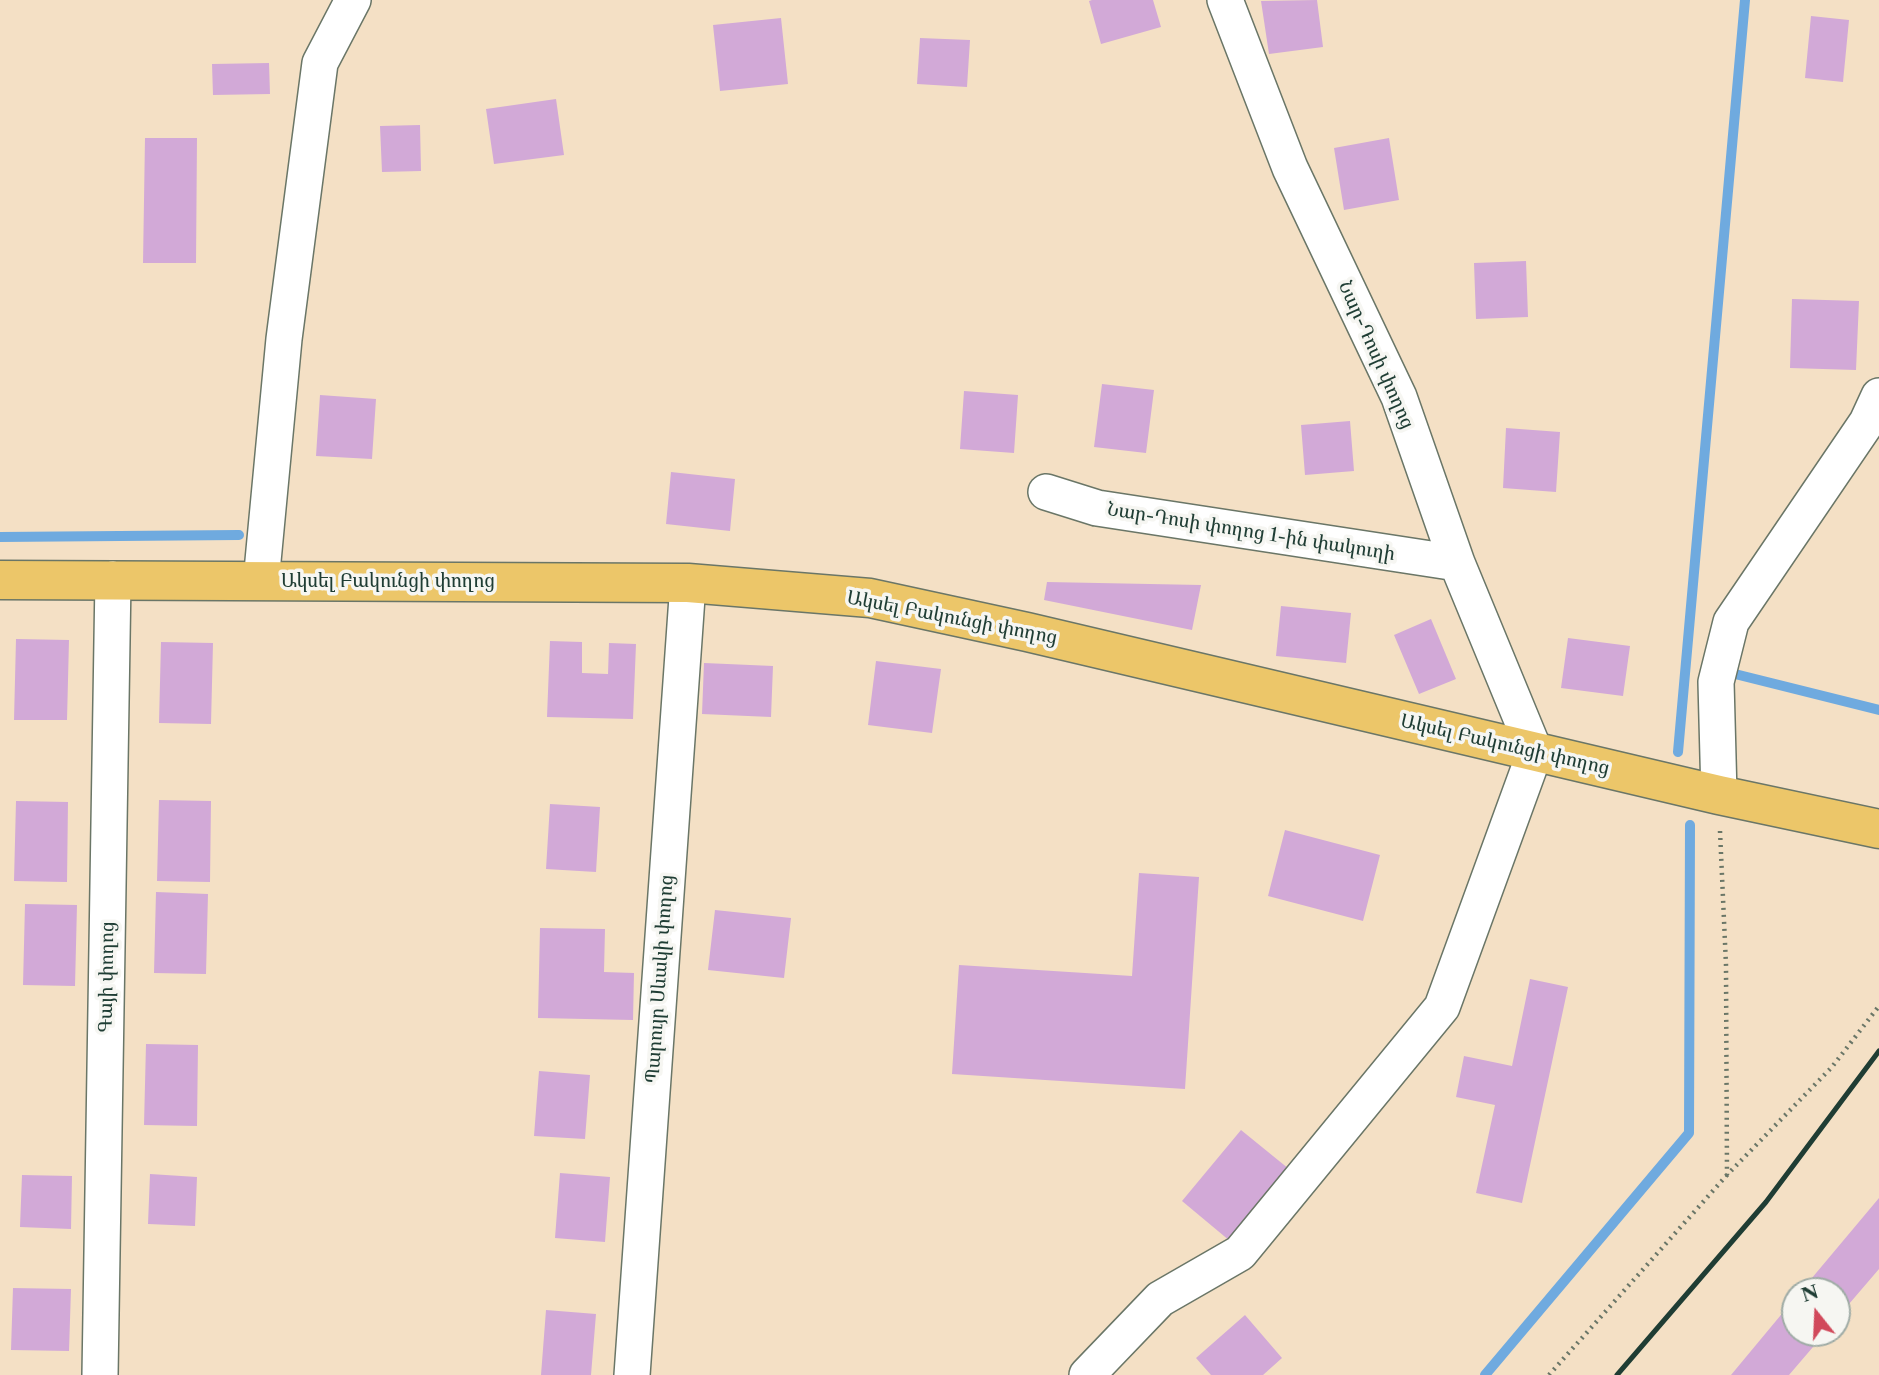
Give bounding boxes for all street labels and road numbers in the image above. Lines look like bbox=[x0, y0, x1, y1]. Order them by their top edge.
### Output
street label: Նար-Դոսի փողոց bbox=[1333, 278, 1419, 432]
street label: Նար-Դոսի փողոց 1-ին փակուղի bbox=[1106, 498, 1396, 566]
street label: Ակսել Բակունցի փողոց bbox=[281, 571, 495, 593]
street label: Ակսել Բակունցի փողոց bbox=[845, 586, 1059, 650]
street label: Ակսել Բակունցի փողոց bbox=[1398, 710, 1612, 780]
street label: Պարույր Սևակի փողոց bbox=[641, 874, 679, 1084]
street label: Գայի փողոց bbox=[95, 921, 119, 1033]

